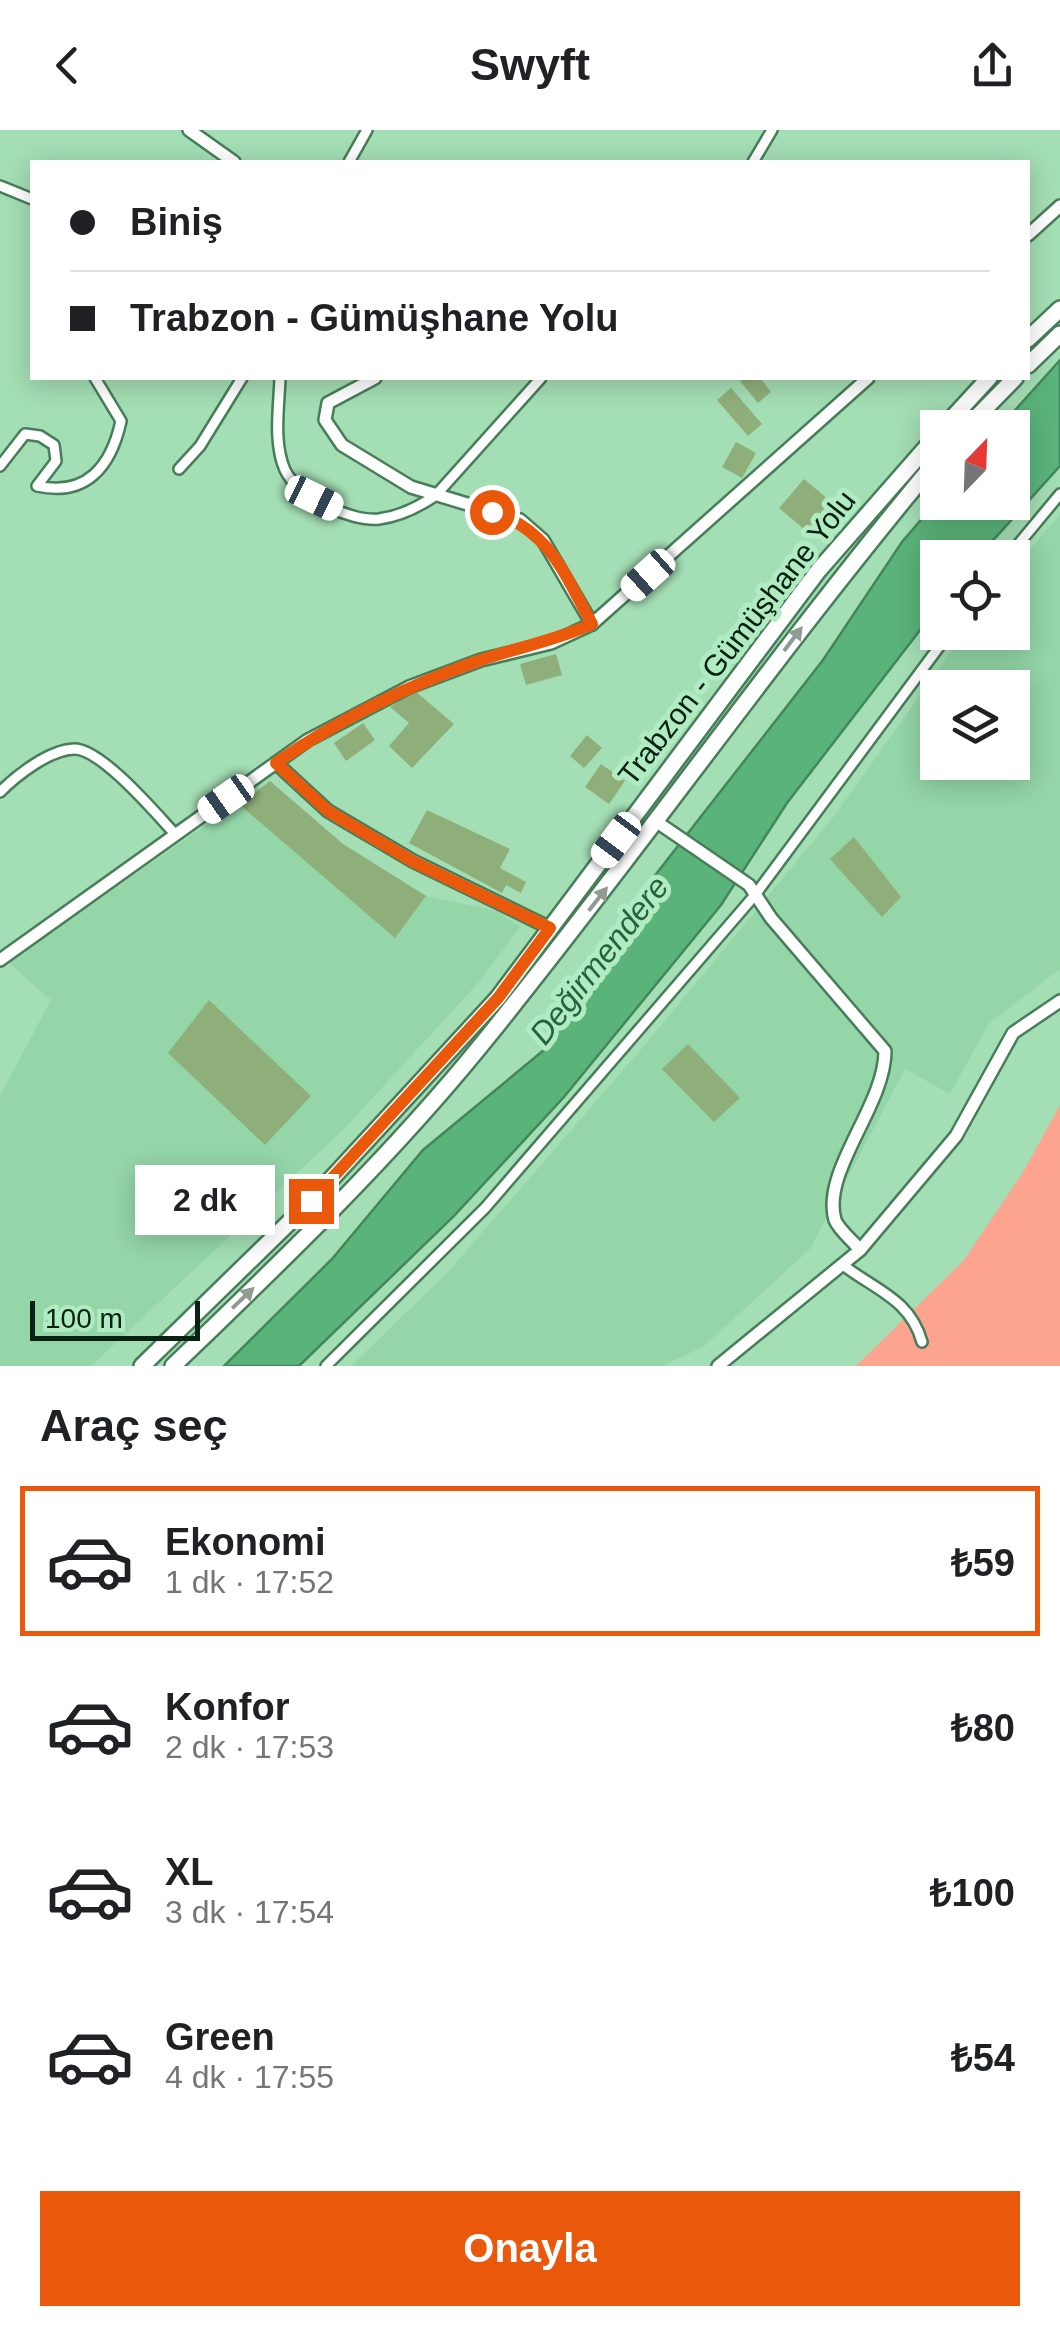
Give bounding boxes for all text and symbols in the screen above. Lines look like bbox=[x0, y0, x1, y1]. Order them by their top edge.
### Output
icon: back bbox=[40, 38, 95, 93]
icon: share bbox=[965, 38, 1020, 93]
text: Swyft bbox=[470, 39, 590, 90]
text: Biniş bbox=[130, 201, 223, 243]
text: Trabzon - Gümüşhane Yolu bbox=[130, 297, 618, 339]
north arrow bbox=[920, 410, 1030, 520]
map controls bbox=[920, 410, 1030, 780]
car bbox=[280, 471, 348, 525]
street label: Trabzon - Gümüşhane Yolu bbox=[612, 484, 862, 791]
route start bbox=[470, 490, 515, 535]
button: locate bbox=[920, 540, 1030, 650]
car bbox=[616, 544, 680, 606]
one-way arrow bbox=[783, 626, 803, 652]
button: layers bbox=[920, 670, 1030, 780]
car bbox=[193, 770, 259, 828]
car bbox=[586, 807, 646, 873]
water label: Değirmendere bbox=[522, 869, 676, 1051]
one-way arrow bbox=[587, 886, 608, 912]
callout: 2 dk bbox=[136, 1166, 276, 1236]
route end bbox=[289, 1179, 334, 1224]
text: 2 dk bbox=[173, 1182, 237, 1218]
one-way arrow bbox=[230, 1287, 254, 1310]
scale bar bbox=[30, 1296, 200, 1340]
text: 100 m bbox=[45, 1303, 123, 1334]
text: Araç seç bbox=[40, 1400, 228, 1451]
icon: car bbox=[45, 1516, 135, 1606]
text: Ekonomi bbox=[165, 1521, 325, 1563]
text: ₺59 bbox=[951, 1542, 1015, 1584]
text: 1 dk · 17:52 bbox=[165, 1564, 334, 1600]
icon: car bbox=[45, 1681, 135, 1771]
text: Konfor bbox=[165, 1686, 290, 1728]
text: ₺80 bbox=[951, 1707, 1015, 1749]
text: 2 dk · 17:53 bbox=[165, 1729, 334, 1765]
icon: car bbox=[45, 1846, 135, 1936]
text: XL bbox=[165, 1851, 214, 1893]
text: ₺100 bbox=[930, 1872, 1015, 1914]
text: 3 dk · 17:54 bbox=[165, 1894, 334, 1930]
icon: car bbox=[45, 2011, 135, 2101]
text: Green bbox=[165, 2016, 275, 2058]
text: ₺54 bbox=[951, 2037, 1015, 2079]
text: 4 dk · 17:55 bbox=[165, 2059, 334, 2095]
button: Onayla bbox=[40, 2191, 1020, 2306]

